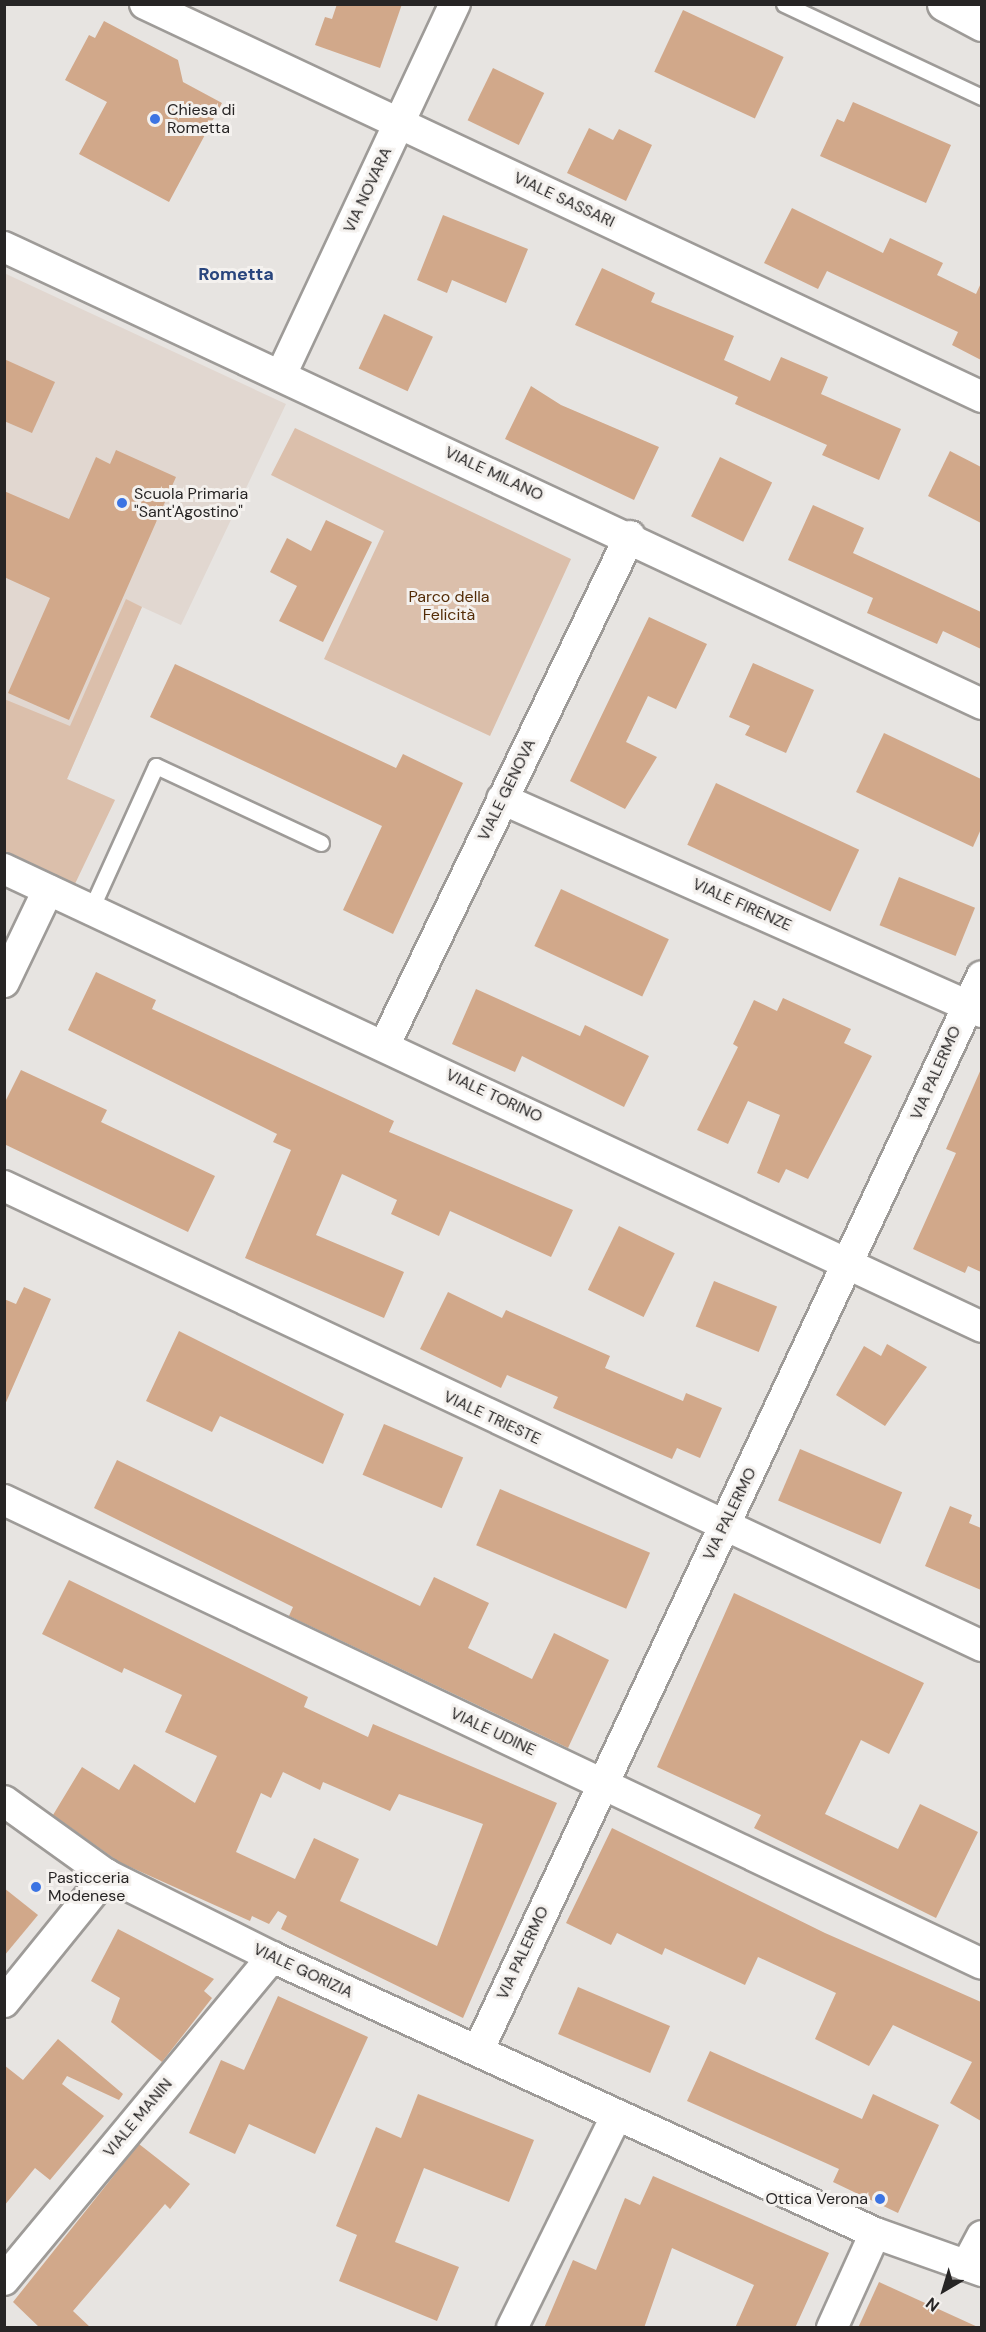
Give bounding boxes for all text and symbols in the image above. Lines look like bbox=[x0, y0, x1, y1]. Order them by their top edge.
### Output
place label: Chiesa di Rometta bbox=[167, 100, 235, 138]
marker: Chiesa di Rometta bbox=[148, 112, 162, 126]
street label: VIA NOVARA bbox=[340, 144, 396, 236]
street label: VIALE SASSARI bbox=[510, 168, 618, 232]
district label: Rometta bbox=[198, 263, 274, 285]
street label: VIALE MILANO bbox=[442, 443, 546, 505]
place label: Scuola Primaria "Sant'Agostino" bbox=[134, 484, 248, 522]
marker: Scuola Primaria "Sant'Agostino" bbox=[115, 496, 129, 510]
park label: Parco della Felicità bbox=[408, 587, 490, 625]
street label: VIALE GENOVA bbox=[474, 736, 540, 844]
street label: VIALE FIRENZE bbox=[689, 875, 795, 935]
street label: VIA PALERMO bbox=[907, 1023, 965, 1123]
street label: VIALE TORINO bbox=[443, 1065, 545, 1127]
street label: VIALE TRIESTE bbox=[440, 1387, 544, 1449]
street label: VIA PALERMO bbox=[699, 1465, 761, 1563]
street label: VIALE UDINE bbox=[447, 1704, 539, 1760]
place label: Pasticceria Modenese bbox=[48, 1868, 129, 1906]
marker: Pasticceria Modenese bbox=[29, 1880, 43, 1894]
street label: VIA PALERMO bbox=[493, 1903, 553, 2003]
street label: VIALE GORIZIA bbox=[250, 1940, 356, 2002]
street label: VIALE MANIN bbox=[100, 2075, 176, 2161]
place label: Ottica Verona bbox=[765, 2189, 868, 2209]
marker: Ottica Verona bbox=[873, 2192, 887, 2206]
north arrow bbox=[914, 2260, 974, 2320]
text: N bbox=[922, 2293, 944, 2316]

